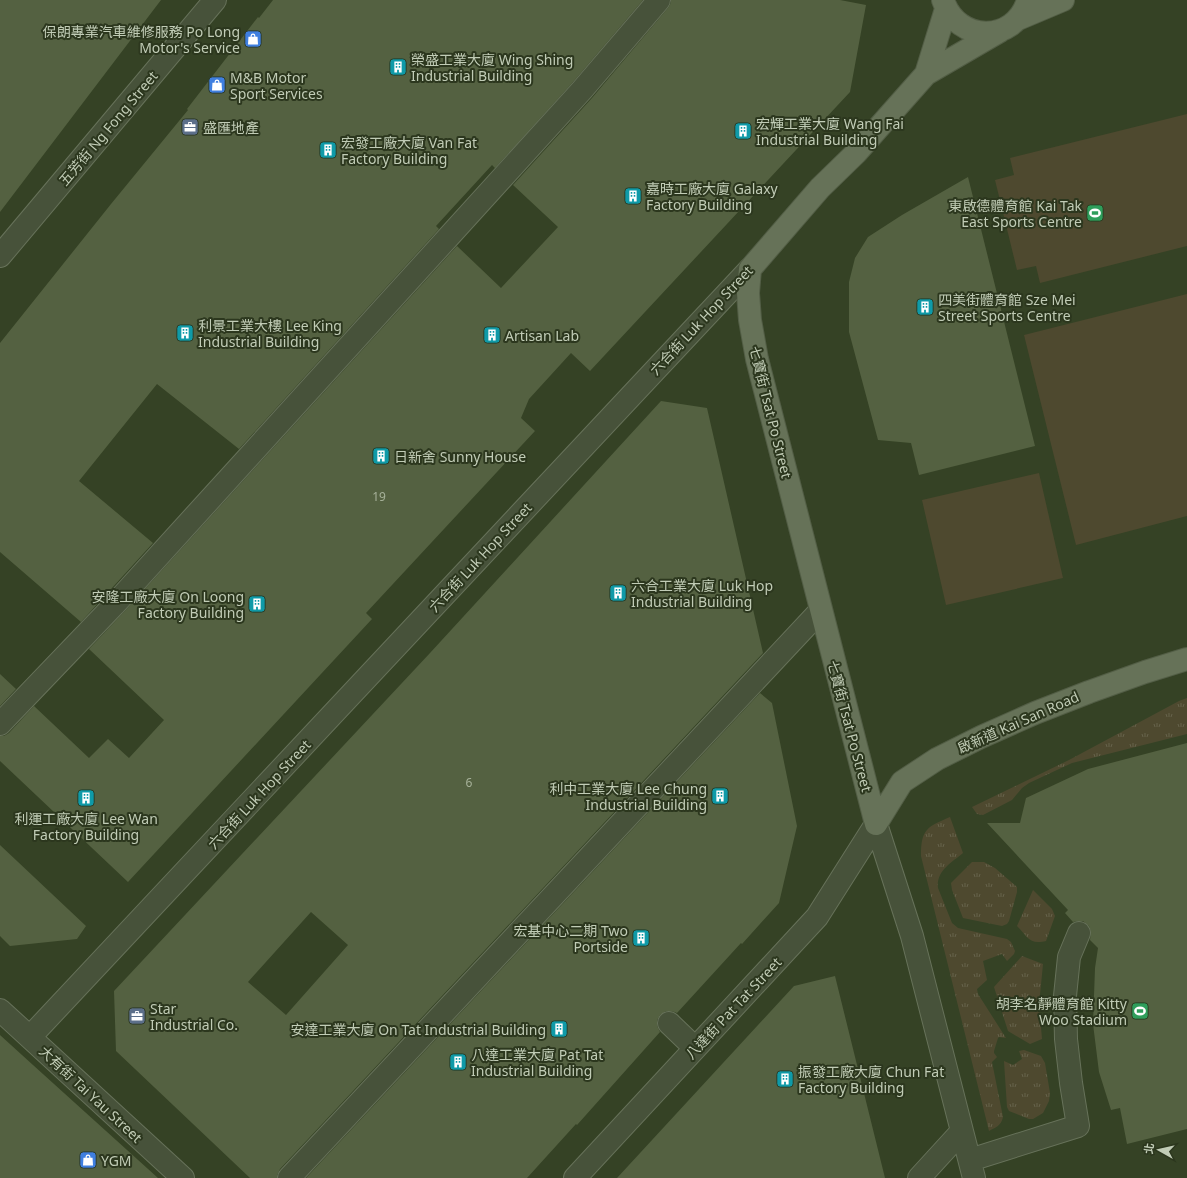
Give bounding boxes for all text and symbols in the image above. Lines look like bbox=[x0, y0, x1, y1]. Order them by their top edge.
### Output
place label: 保朗專業汽車維修服務 Po Long Motor's Service bbox=[43, 22, 240, 57]
shop icon: 保朗專業汽車維修服務 Po Long Motor's Service bbox=[243, 29, 263, 49]
place label: 榮盛工業大廈 Wing Shing Industrial Building bbox=[411, 50, 573, 85]
building icon: 榮盛工業大廈 Wing Shing Industrial Building bbox=[388, 57, 408, 77]
street label: 五芳街 Ng Fong Street bbox=[54, 67, 162, 189]
place label: M&B Motor Sport Services bbox=[230, 68, 323, 103]
shop icon: M&B Motor Sport Services bbox=[207, 75, 227, 95]
place label: 宏輝工業大廈 Wang Fai Industrial Building bbox=[756, 114, 904, 149]
office icon: 盛匯地產 bbox=[180, 117, 200, 137]
place label: 盛匯地產 bbox=[203, 118, 259, 137]
building icon: 宏輝工業大廈 Wang Fai Industrial Building bbox=[733, 121, 753, 141]
place label: 宏發工廠大廈 Van Fat Factory Building bbox=[341, 133, 477, 168]
building icon: 宏發工廠大廈 Van Fat Factory Building bbox=[318, 140, 338, 160]
place label: 嘉時工廠大廈 Galaxy Factory Building bbox=[646, 179, 779, 214]
building icon: 嘉時工廠大廈 Galaxy Factory Building bbox=[623, 186, 643, 206]
place label: 東啟德體育館 Kai Tak East Sports Centre bbox=[949, 196, 1083, 231]
sports icon: 東啟德體育館 Kai Tak East Sports Centre bbox=[1085, 203, 1105, 223]
street label: 六合街 Luk Hop Street bbox=[645, 261, 757, 379]
place label: 四美街體育館 Sze Mei Street Sports Centre bbox=[938, 290, 1076, 325]
building icon: 四美街體育館 Sze Mei Street Sports Centre bbox=[915, 297, 935, 317]
place label: 利景工業大樓 Lee King Industrial Building bbox=[198, 316, 342, 351]
building icon: 利景工業大樓 Lee King Industrial Building bbox=[175, 323, 195, 343]
building icon: Artisan Lab bbox=[482, 325, 502, 345]
place label: Artisan Lab bbox=[505, 326, 579, 345]
street label: 七寶街 Tsat Po Street bbox=[745, 344, 797, 480]
building icon: 日新舍 Sunny House bbox=[371, 446, 391, 466]
place label: 日新舍 Sunny House bbox=[394, 447, 526, 466]
house number: 19 bbox=[372, 488, 386, 505]
street label: 六合街 Luk Hop Street bbox=[424, 498, 536, 616]
place label: 六合工業大廈 Luk Hop Industrial Building bbox=[631, 576, 773, 611]
building icon: 六合工業大廈 Luk Hop Industrial Building bbox=[608, 583, 628, 603]
place label: 安隆工廠大廈 On Loong Factory Building bbox=[92, 587, 244, 622]
building icon: 安隆工廠大廈 On Loong Factory Building bbox=[247, 594, 267, 614]
street label: 七寶街 Tsat Po Street bbox=[823, 658, 877, 794]
street label: 啟新道 Kai San Road bbox=[954, 687, 1082, 757]
street label: 六合街 Luk Hop Street bbox=[203, 735, 315, 853]
house number: 6 bbox=[466, 774, 473, 791]
place label: 利中工業大廈 Lee Chung Industrial Building bbox=[549, 779, 707, 814]
building icon: 利中工業大廈 Lee Chung Industrial Building bbox=[710, 786, 730, 806]
building icon: 利運工廠大廈 Lee Wan Factory Building bbox=[76, 788, 96, 808]
place label: 利運工廠大廈 Lee Wan Factory Building bbox=[14, 809, 158, 844]
place label: 宏基中心二期 Two Portside bbox=[513, 921, 628, 956]
building icon: 宏基中心二期 Two Portside bbox=[631, 928, 651, 948]
street label: 八達街 Pat Tat Street bbox=[681, 953, 785, 1063]
place label: 胡李名靜體育館 Kitty Woo Stadium bbox=[996, 994, 1128, 1029]
place label: Star Industrial Co. bbox=[150, 999, 238, 1034]
sports icon: 胡李名靜體育館 Kitty Woo Stadium bbox=[1130, 1001, 1150, 1021]
office icon: Star Industrial Co. bbox=[127, 1006, 147, 1026]
building icon: 安達工業大廈 On Tat Industrial Building bbox=[549, 1019, 569, 1039]
place label: 安達工業大廈 On Tat Industrial Building bbox=[291, 1020, 546, 1039]
street label: 大有街 Tai Yau Street bbox=[36, 1041, 146, 1147]
place label: 八達工業大廈 Pat Tat Industrial Building bbox=[471, 1045, 603, 1080]
building icon: 八達工業大廈 Pat Tat Industrial Building bbox=[448, 1052, 468, 1072]
place label: 振發工廠大廈 Chun Fat Factory Building bbox=[798, 1062, 944, 1097]
building icon: 振發工廠大廈 Chun Fat Factory Building bbox=[775, 1069, 795, 1089]
north arrow bbox=[1139, 1130, 1179, 1170]
text: 北 bbox=[1140, 1142, 1157, 1155]
shop icon: YGM bbox=[78, 1150, 98, 1170]
place label: YGM bbox=[101, 1151, 132, 1170]

